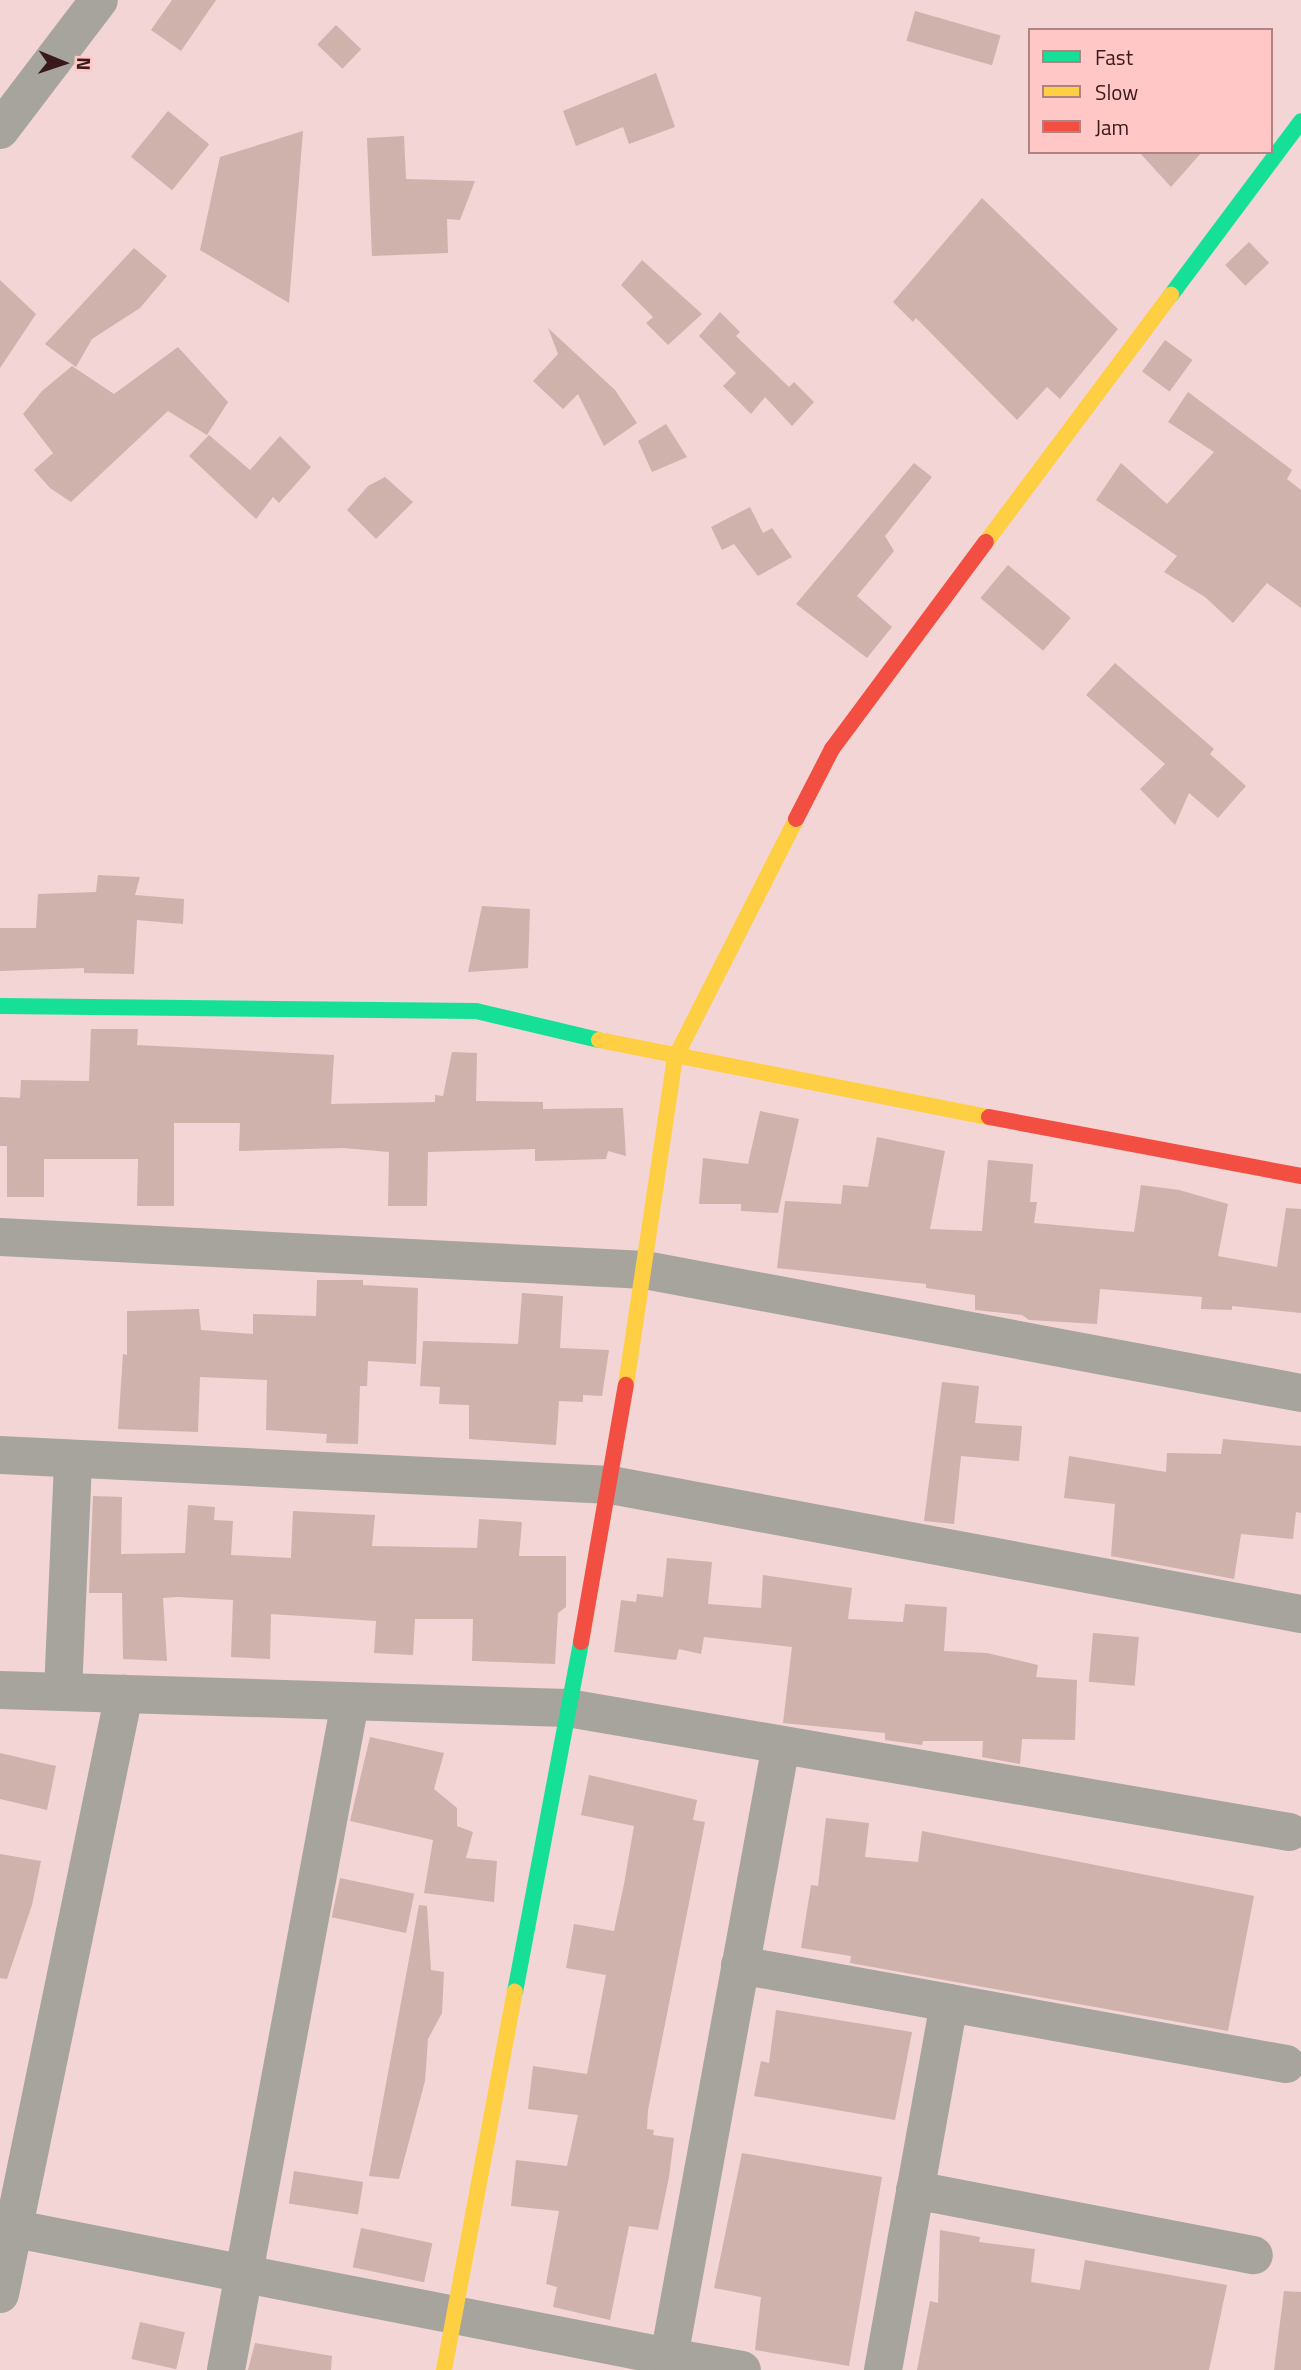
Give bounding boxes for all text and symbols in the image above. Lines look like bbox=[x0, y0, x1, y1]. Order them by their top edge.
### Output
north arrow bbox=[28, 28, 98, 98]
legend bbox=[1028, 28, 1273, 154]
text: Fast bbox=[1095, 41, 1133, 73]
text: N bbox=[70, 57, 99, 71]
text: Slow bbox=[1095, 76, 1138, 108]
text: Jam bbox=[1095, 111, 1129, 143]

